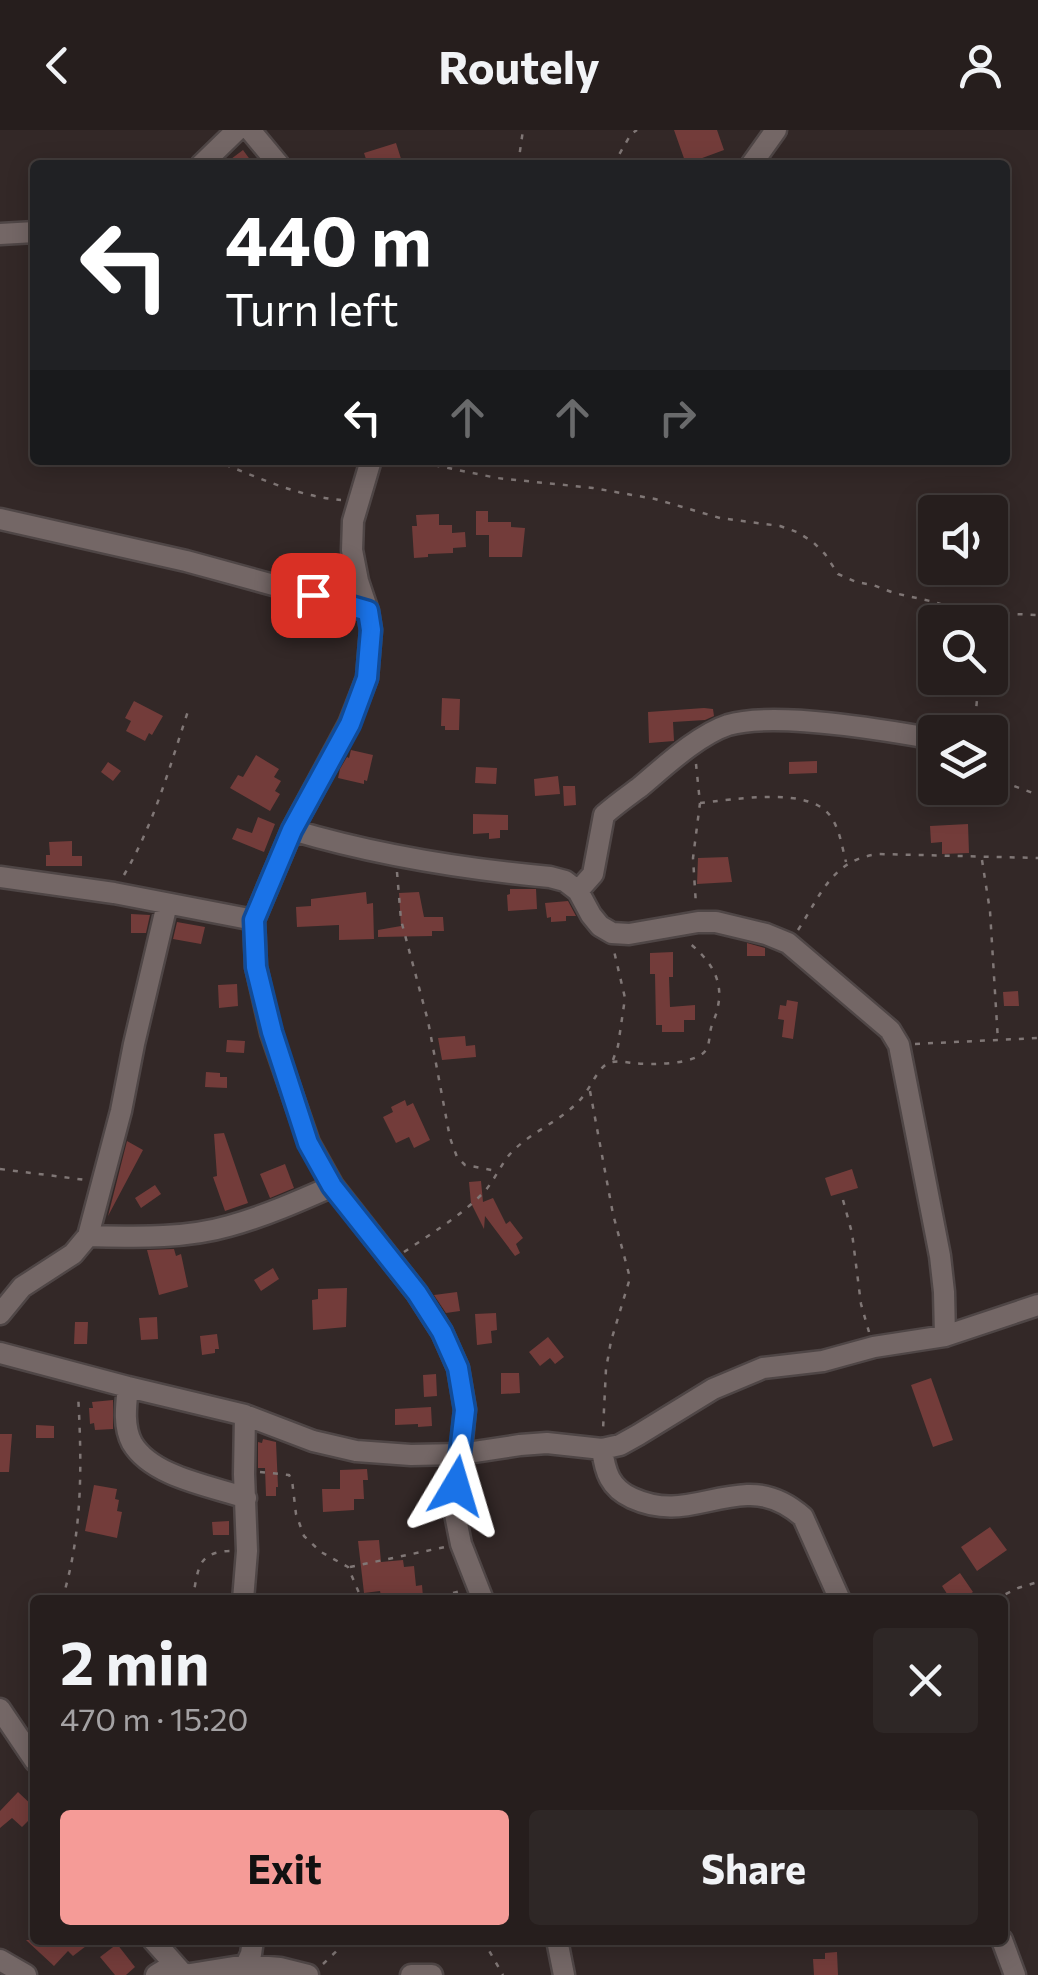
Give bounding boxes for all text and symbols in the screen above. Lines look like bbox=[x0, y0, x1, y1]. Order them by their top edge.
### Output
icon: back bbox=[30, 38, 85, 93]
text: Routely bbox=[438, 38, 600, 93]
icon: person bbox=[953, 38, 1008, 93]
text: 440 m bbox=[225, 195, 432, 280]
icon: left bbox=[60, 200, 190, 330]
text: Turn left bbox=[225, 280, 399, 335]
icon: left bbox=[335, 390, 390, 445]
icon: ahead bbox=[440, 390, 495, 445]
icon: ahead bbox=[545, 390, 600, 445]
icon: right bbox=[650, 390, 705, 445]
map controls bbox=[918, 495, 1008, 805]
button: sound bbox=[918, 495, 1008, 585]
pin bbox=[271, 553, 356, 638]
icon: arrive bbox=[286, 568, 341, 623]
button: search bbox=[918, 605, 1008, 695]
button: layers bbox=[918, 715, 1008, 805]
position arrow bbox=[404, 1434, 508, 1538]
text: 2 min bbox=[60, 1624, 209, 1697]
button: close bbox=[873, 1628, 978, 1733]
text: 470 m · 15:20 bbox=[60, 1698, 248, 1738]
button: Exit bbox=[60, 1810, 509, 1925]
button: Share bbox=[529, 1810, 978, 1925]

